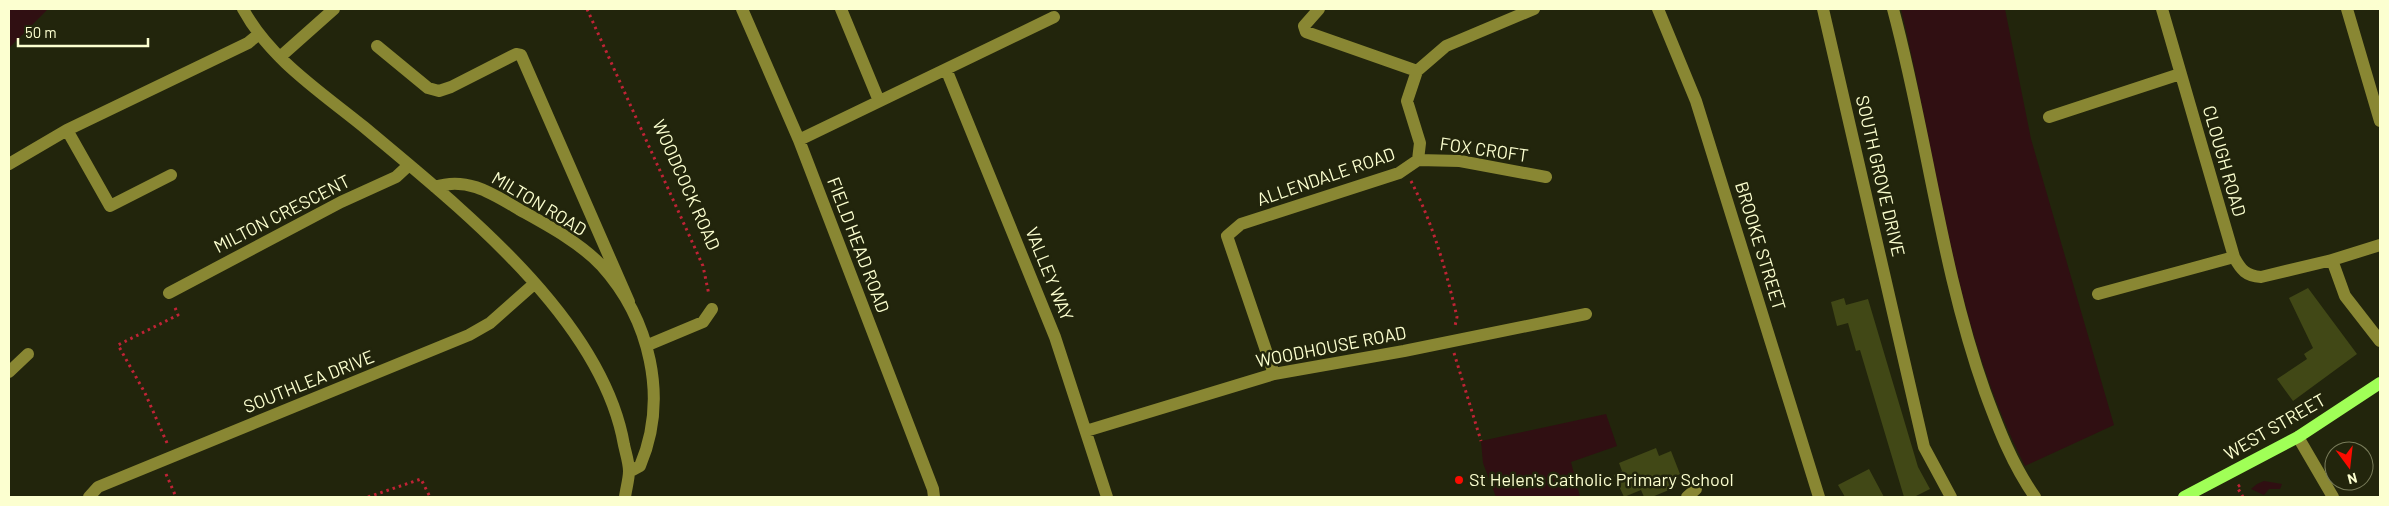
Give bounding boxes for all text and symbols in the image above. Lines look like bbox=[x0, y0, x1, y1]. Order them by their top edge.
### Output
scale bar bbox=[18, 15, 148, 47]
text: 50 m bbox=[25, 23, 57, 41]
street label: SOUTH GROVE DRIVE bbox=[1852, 93, 1910, 259]
street label: CLOUGH ROAD bbox=[2199, 103, 2251, 219]
street label: WOODCOCK ROAD bbox=[648, 116, 726, 253]
street label: FOX CROFT bbox=[1438, 132, 1530, 166]
street label: ALLENDALE ROAD bbox=[1254, 142, 1398, 210]
street label: MILTON ROAD bbox=[488, 166, 591, 240]
street label: MILTON CRESCENT bbox=[210, 169, 353, 257]
street label: FIELD HEAD ROAD bbox=[823, 174, 895, 315]
street label: BROOKE STREET bbox=[1731, 179, 1791, 313]
street label: VALLEY WAY bbox=[1021, 224, 1079, 324]
street label: WOODHOUSE ROAD bbox=[1254, 321, 1408, 371]
street label: SOUTHLEA DRIVE bbox=[240, 345, 377, 417]
street label: WEST STREET bbox=[2220, 388, 2329, 464]
north arrow bbox=[2324, 441, 2374, 491]
place label: St Helen's Catholic Primary School bbox=[1469, 468, 1734, 490]
text: N bbox=[2346, 470, 2359, 488]
marker: St Helen's Catholic Primary School bbox=[1453, 474, 1465, 486]

